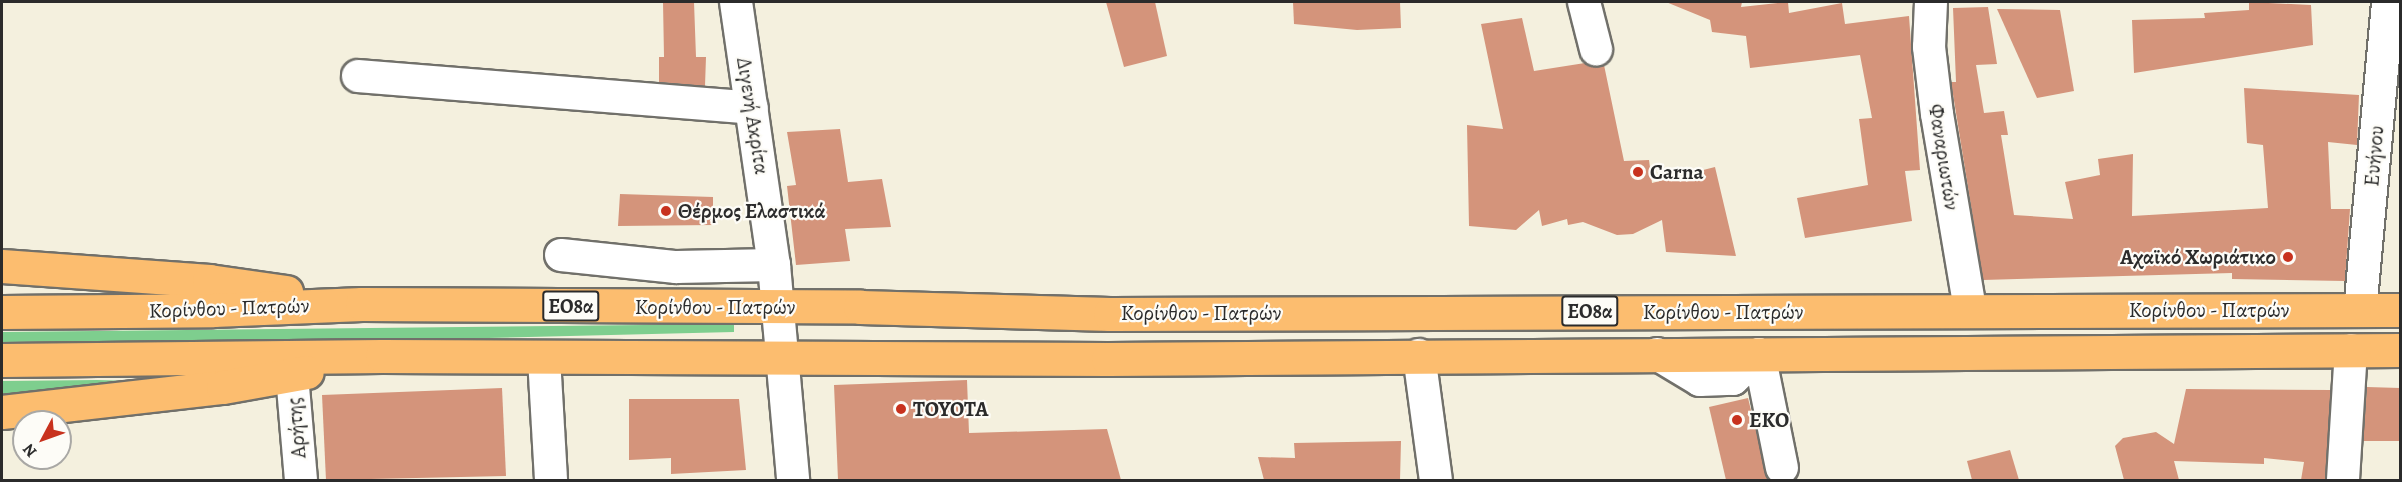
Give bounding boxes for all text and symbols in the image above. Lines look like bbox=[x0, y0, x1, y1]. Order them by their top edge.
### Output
street label: Διγενή Ακρίτα bbox=[731, 56, 775, 176]
street label: Φαναριωτών bbox=[1923, 102, 1965, 212]
street label: Ευήνου bbox=[2359, 124, 2389, 188]
place label: Carna bbox=[1650, 159, 1704, 185]
marker: Carna bbox=[1631, 165, 1645, 179]
place label: Θέρμος Ελαστικά bbox=[678, 198, 826, 224]
marker: Θέρμος Ελαστικά bbox=[659, 204, 673, 218]
place label: Αχαϊκό Χωριάτικο bbox=[2120, 244, 2276, 270]
marker: Αχαϊκό Χωριάτικο bbox=[2281, 250, 2295, 264]
road number: ΕΟ8α bbox=[541, 289, 601, 323]
street label: Κορίνθου - Πατρών bbox=[148, 293, 310, 323]
street label: Κορίνθου - Πατρών bbox=[634, 294, 796, 320]
road number: ΕΟ8α bbox=[1560, 294, 1620, 328]
street label: Κορίνθου - Πατρών bbox=[2128, 297, 2290, 323]
street label: Κορίνθου - Πατρών bbox=[1642, 299, 1804, 325]
street label: Κορίνθου - Πατρών bbox=[1120, 300, 1282, 326]
place label: TOYOTA bbox=[913, 396, 988, 422]
street label: Αρήτης bbox=[281, 397, 311, 459]
marker: TOYOTA bbox=[894, 402, 908, 416]
place label: EKO bbox=[1749, 407, 1789, 433]
north arrow bbox=[12, 410, 72, 470]
marker: EKO bbox=[1730, 413, 1744, 427]
text: N bbox=[18, 439, 42, 462]

